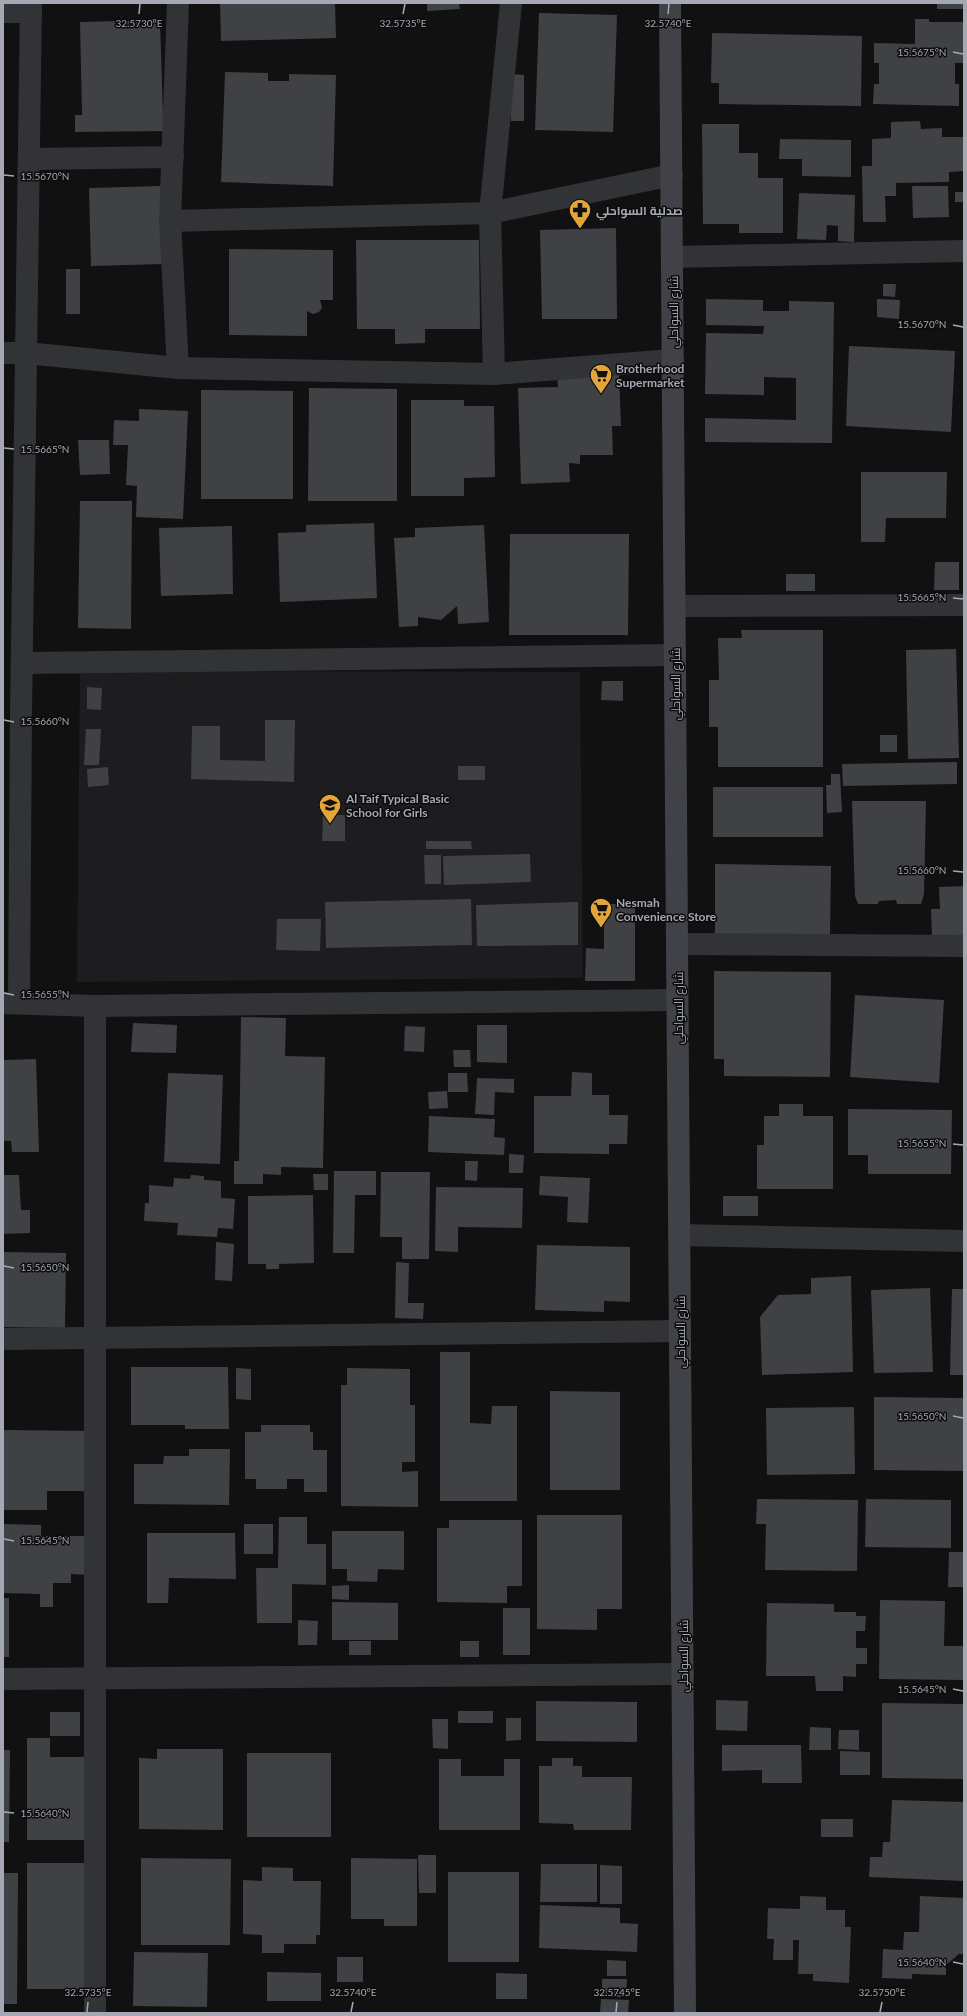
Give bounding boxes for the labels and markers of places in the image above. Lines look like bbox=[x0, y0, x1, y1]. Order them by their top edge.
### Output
pharmacy icon: صدلية السواحلي bbox=[567, 197, 593, 230]
place label: صدلية السواحلي bbox=[596, 203, 683, 221]
place label: Brotherhood Supermarket bbox=[616, 361, 685, 390]
supermarket icon: Brotherhood Supermarket bbox=[588, 362, 614, 395]
place label: Al Taif Typical Basic School for Girls bbox=[345, 791, 450, 820]
school or university icon: Al Taif Typical Basic School for Girls bbox=[317, 792, 343, 825]
place label: Nesmah Convenience Store bbox=[616, 895, 717, 924]
supermarket icon: Nesmah Convenience Store bbox=[588, 896, 614, 929]

